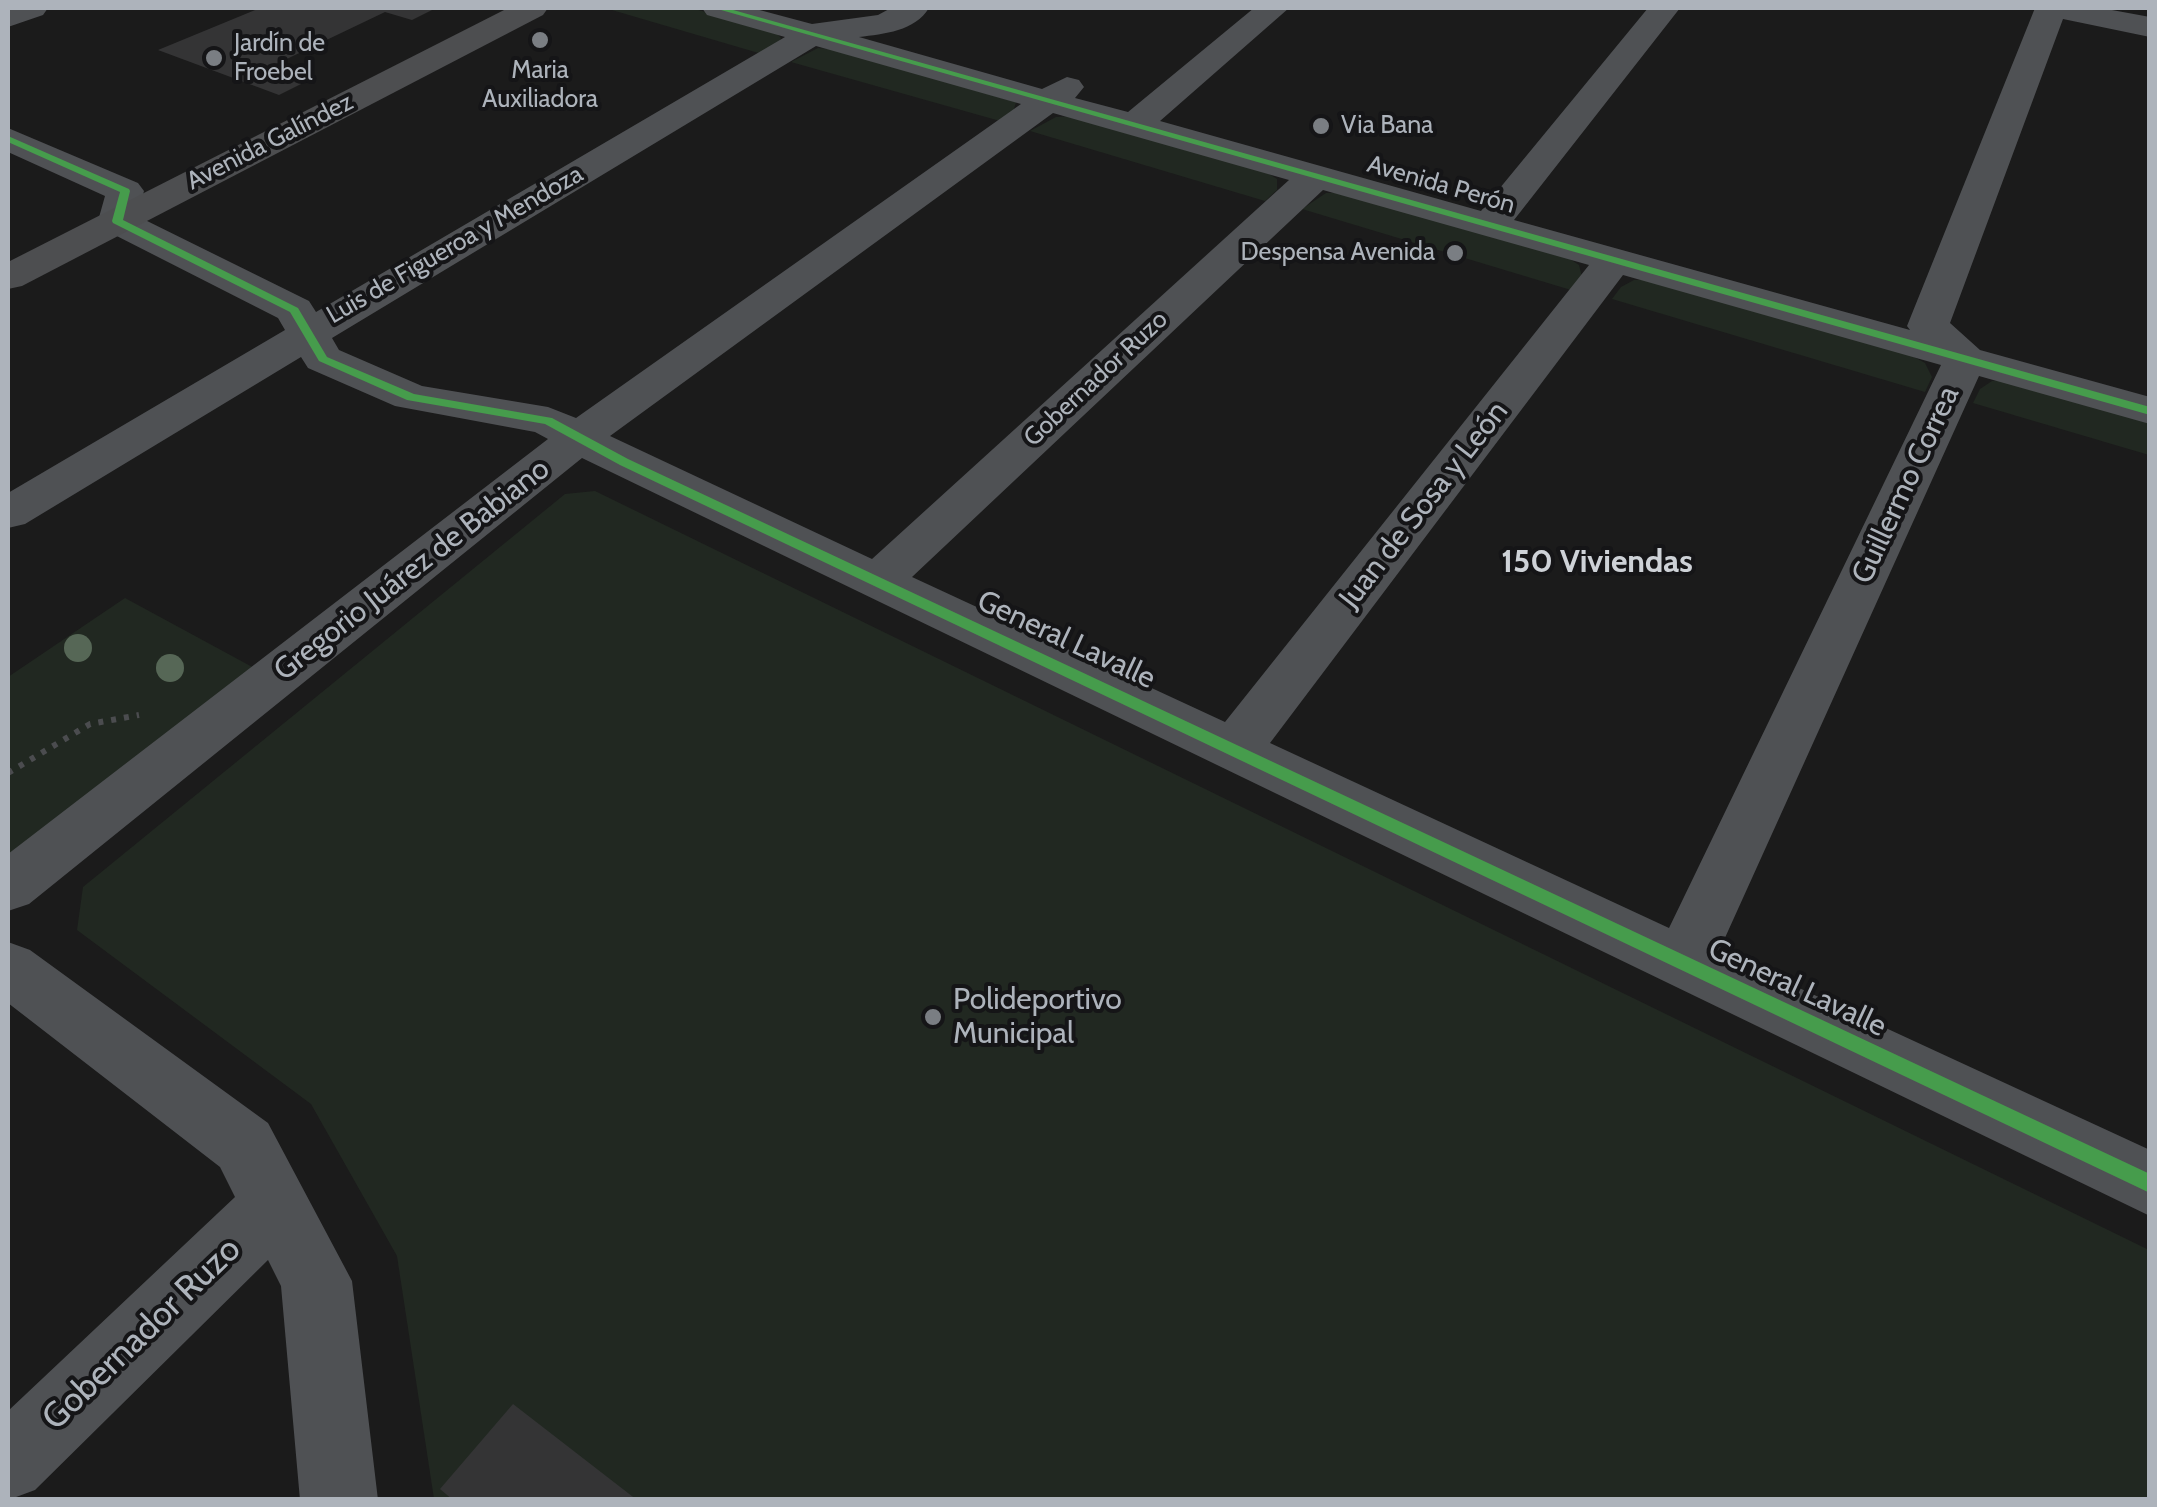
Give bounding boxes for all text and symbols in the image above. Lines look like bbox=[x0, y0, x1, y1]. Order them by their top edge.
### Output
place label: Jardín de Froebel bbox=[234, 29, 325, 88]
marker: Maria Auxiliadora bbox=[529, 29, 551, 51]
marker: Jardín de Froebel bbox=[203, 47, 225, 69]
place label: Maria Auxiliadora bbox=[482, 56, 598, 115]
street label: Avenida Galíndez bbox=[182, 87, 358, 197]
place label: Via Bana bbox=[1341, 111, 1433, 141]
marker: Via Bana bbox=[1310, 115, 1332, 137]
street label: Avenida Perón bbox=[1364, 150, 1518, 220]
street label: Luis de Figueroa y Mendoza bbox=[322, 159, 588, 331]
place label: Despensa Avenida bbox=[1241, 238, 1435, 268]
marker: Despensa Avenida bbox=[1444, 242, 1466, 264]
street label: Gobernador Ruzo bbox=[1018, 305, 1174, 453]
street label: Guillermo Correa bbox=[1845, 381, 1967, 589]
street label: Juan de Sosa y León bbox=[1332, 394, 1516, 616]
street label: Gregorio Juárez de Babiano bbox=[267, 451, 557, 689]
district label: 150 Viviendas bbox=[1501, 544, 1693, 582]
street label: General Lavalle bbox=[971, 583, 1161, 697]
street label: General Lavalle bbox=[1702, 931, 1892, 1045]
place label: Polideportivo Municipal bbox=[953, 982, 1122, 1052]
marker: Polideportivo Municipal bbox=[922, 1006, 944, 1028]
street label: Gobernador Ruzo bbox=[34, 1229, 250, 1439]

